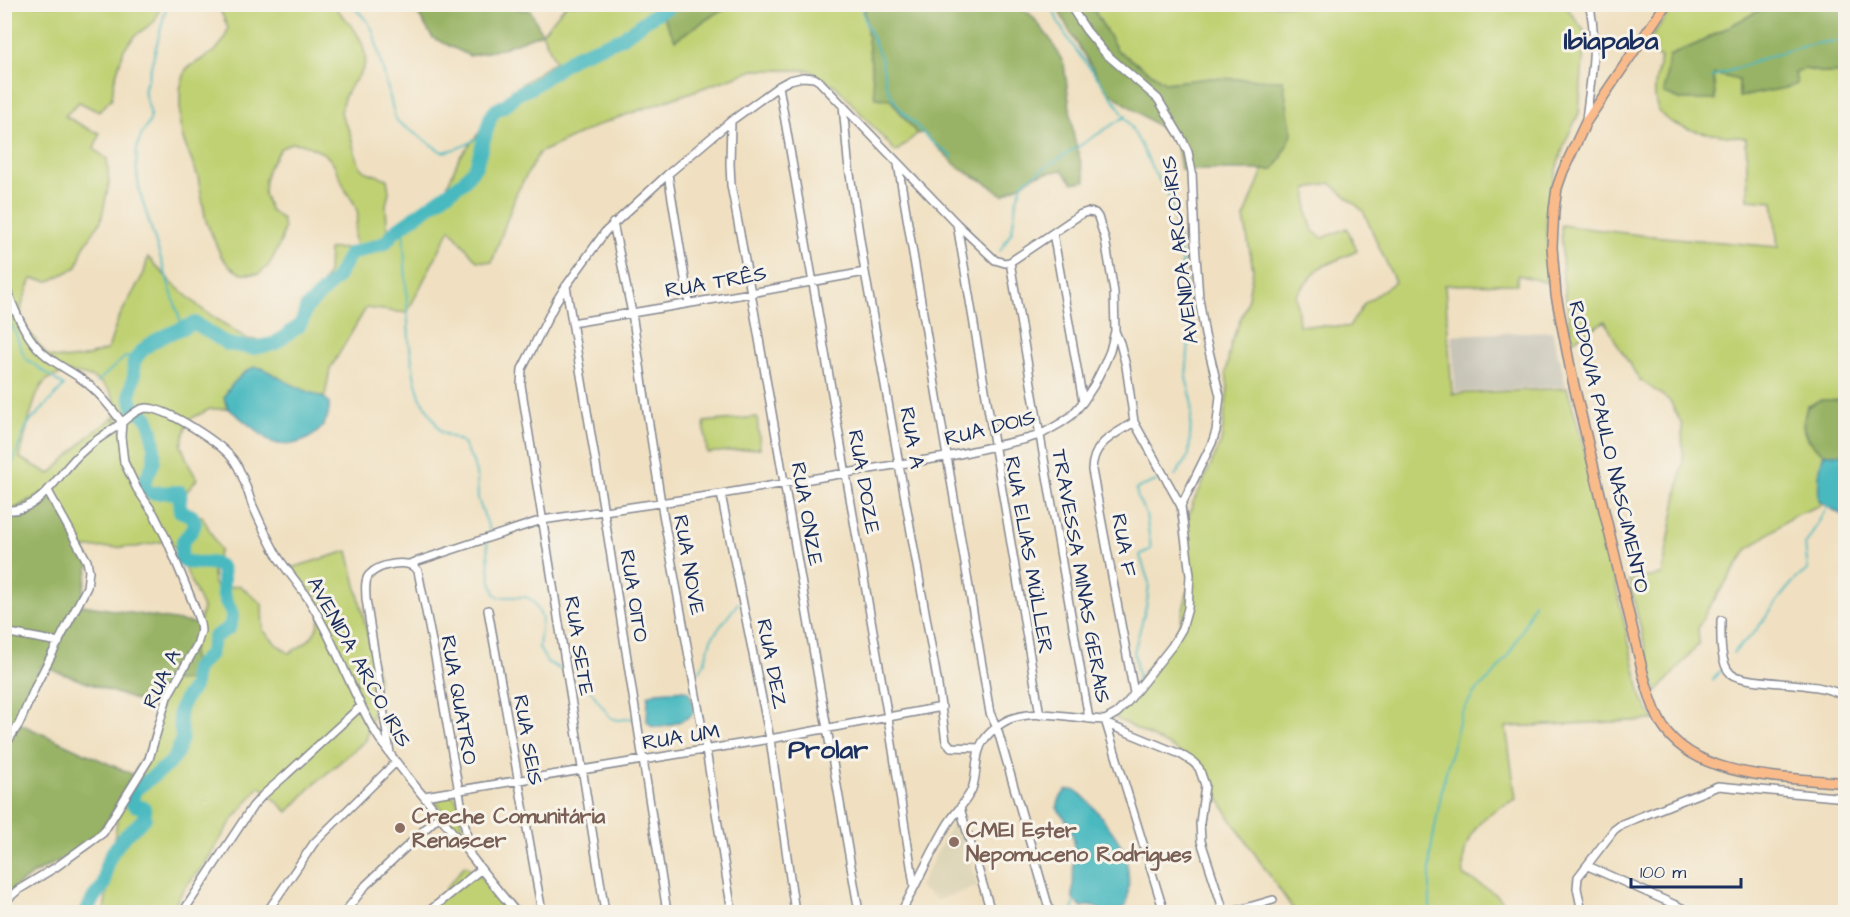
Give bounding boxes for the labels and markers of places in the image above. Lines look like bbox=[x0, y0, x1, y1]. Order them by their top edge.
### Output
place label: Creche Comunitária Renascer bbox=[412, 802, 606, 855]
place label: CMEI Ester Nepomuceno Rodrigues bbox=[966, 816, 1193, 871]
marker: Creche Comunitária Renascer bbox=[393, 821, 407, 835]
marker: CMEI Ester Nepomuceno Rodrigues bbox=[947, 835, 961, 849]

